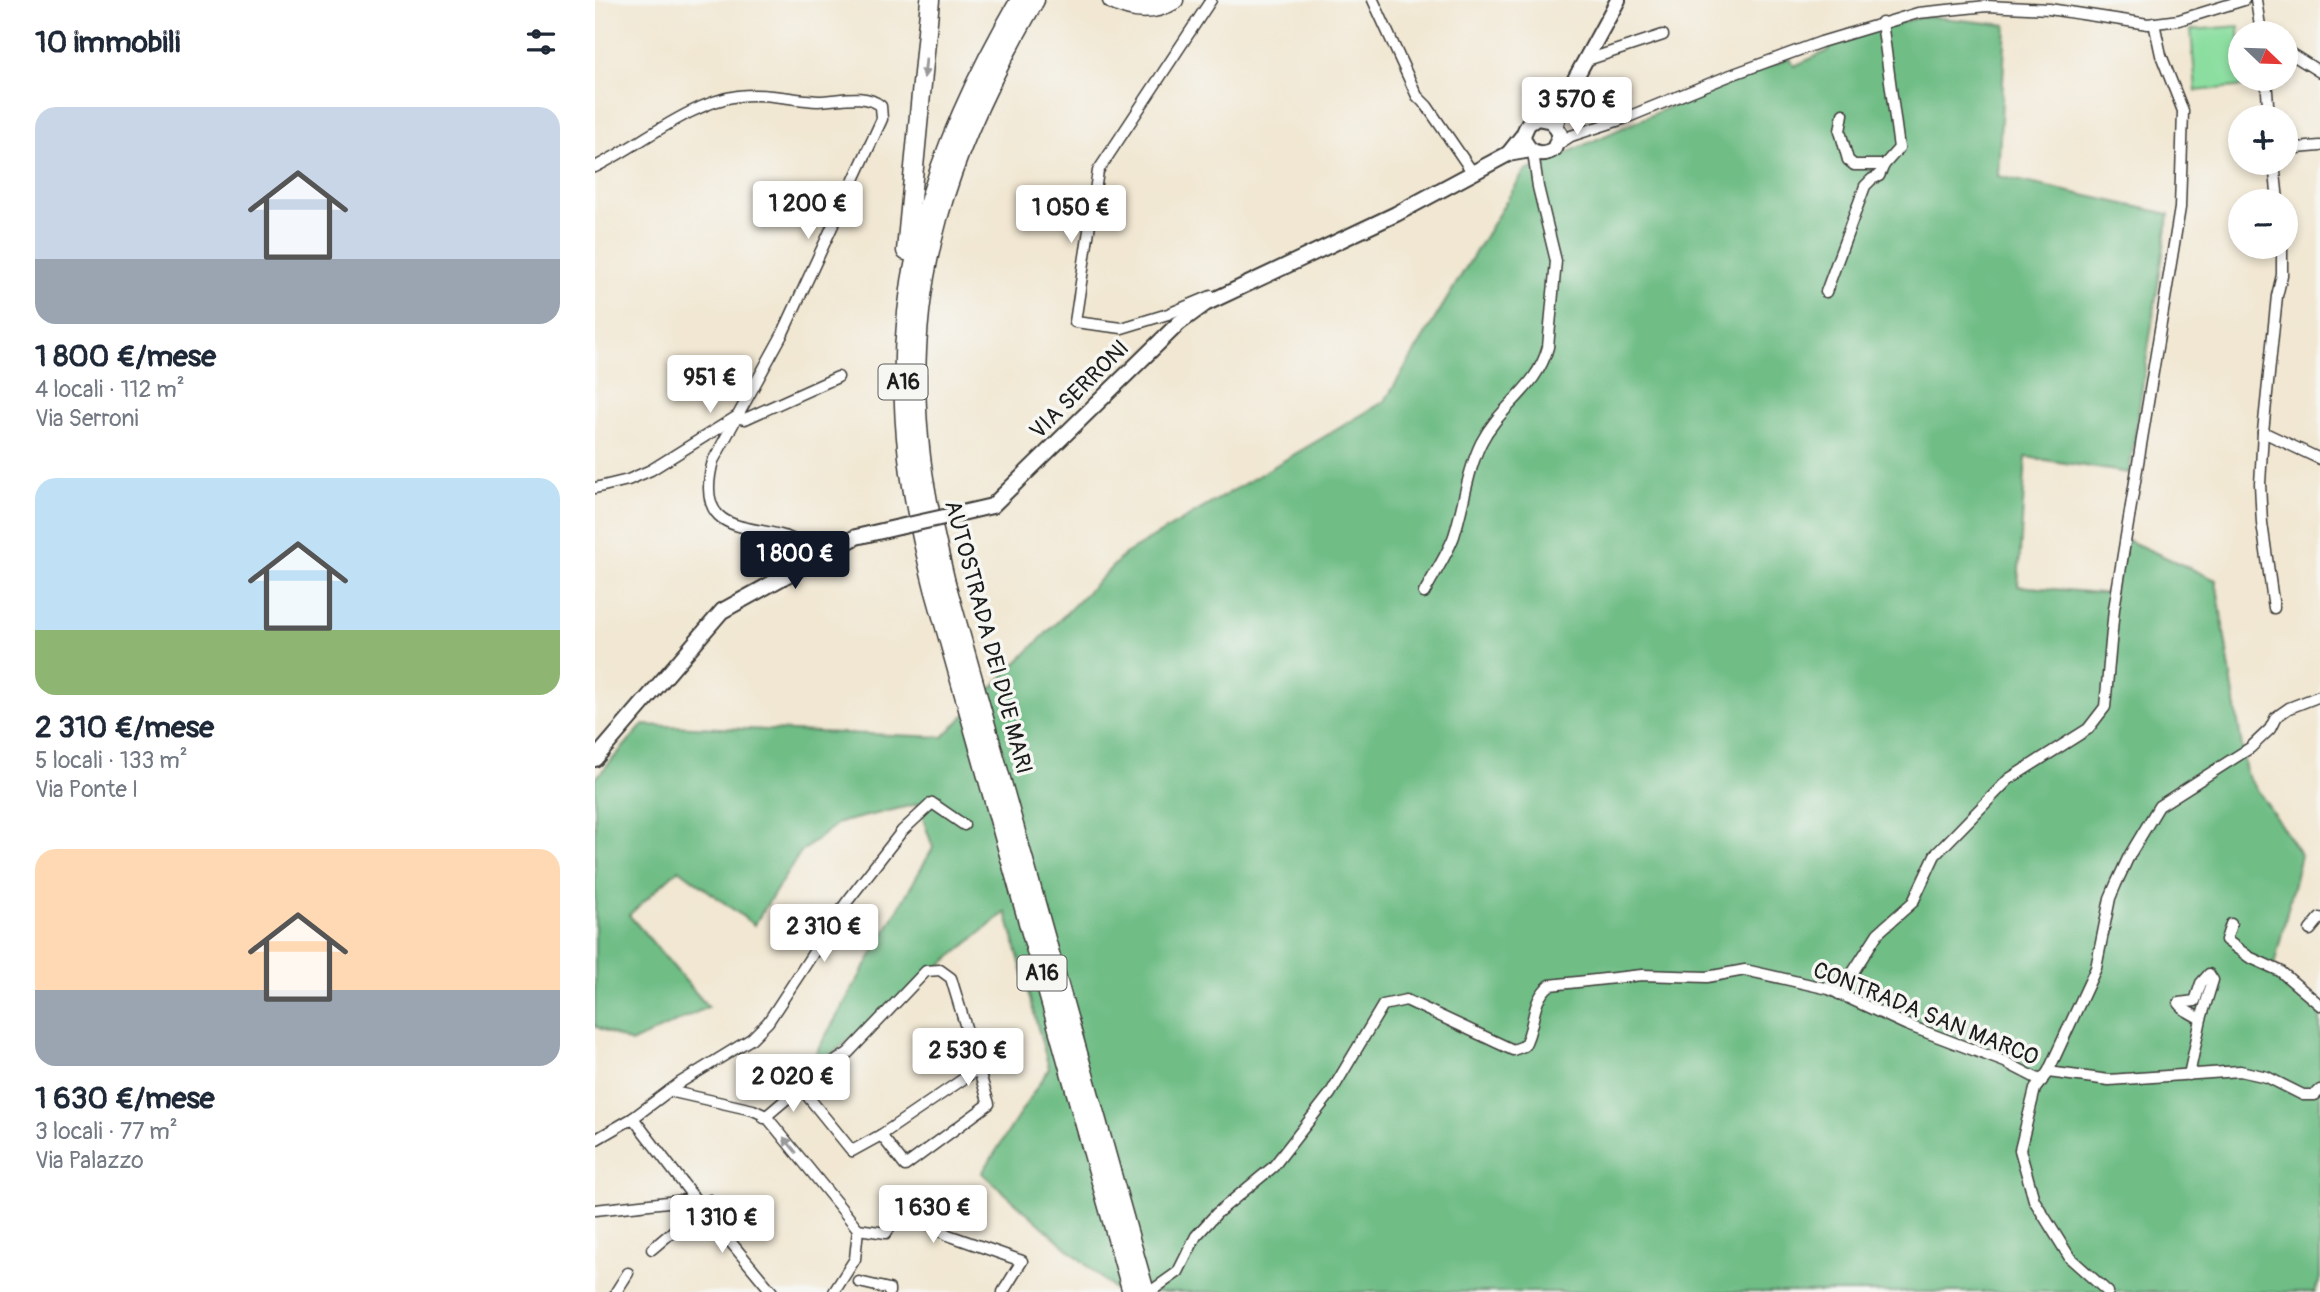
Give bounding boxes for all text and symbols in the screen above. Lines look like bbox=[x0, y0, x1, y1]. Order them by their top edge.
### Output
north arrow bbox=[2228, 21, 2298, 91]
map controls bbox=[2228, 21, 2298, 259]
icon: filters bbox=[522, 23, 560, 61]
text: 10 immobili bbox=[35, 24, 180, 61]
one-way arrow bbox=[919, 57, 930, 79]
pin: 3 570 € bbox=[1512, 78, 1642, 137]
text: 3 570 € bbox=[1538, 85, 1616, 114]
button: + bbox=[2228, 105, 2298, 175]
icon: home bbox=[235, 152, 361, 278]
pin: 1 200 € bbox=[743, 182, 873, 241]
pin: 1 050 € bbox=[1006, 186, 1136, 245]
text: 1 200 € bbox=[769, 189, 847, 218]
button: − bbox=[2228, 189, 2298, 259]
text: 1 050 € bbox=[1032, 193, 1110, 222]
street label: VIA SERRONI bbox=[1024, 334, 1135, 445]
text: 1 800 €/mese bbox=[35, 338, 216, 375]
pin: 951 € bbox=[661, 356, 759, 415]
text: 951 € bbox=[683, 363, 737, 392]
road number: A16 bbox=[879, 364, 927, 400]
text: 4 locali · 112 m² bbox=[35, 375, 185, 404]
text: Via Serroni bbox=[35, 404, 139, 433]
street label: AUTOSTRADA DEI DUE MARI bbox=[938, 497, 1039, 777]
icon: home bbox=[235, 523, 361, 649]
pin: 1 800 € bbox=[730, 532, 860, 591]
text: 1 800 € bbox=[756, 539, 834, 568]
text: 2 310 €/mese bbox=[35, 709, 214, 746]
text: 5 locali · 133 m² bbox=[35, 746, 188, 775]
text: Via Ponte I bbox=[35, 775, 138, 804]
icon: home bbox=[235, 894, 361, 1020]
pin: 2 310 € bbox=[759, 904, 889, 964]
text: 2 310 € bbox=[786, 912, 862, 941]
street label: CONTRADA SAN MARCO bbox=[1809, 955, 2043, 1072]
road number: A16 bbox=[1017, 956, 1067, 990]
pin: 2 530 € bbox=[903, 1028, 1033, 1088]
text: 2 530 € bbox=[928, 1036, 1008, 1065]
pin: 2 020 € bbox=[728, 1054, 858, 1114]
text: 2 020 € bbox=[752, 1062, 834, 1091]
text: 1 630 €/mese bbox=[35, 1080, 215, 1117]
text: 3 locali · 77 m² bbox=[35, 1117, 178, 1146]
one-way arrow bbox=[783, 1137, 798, 1155]
text: Via Palazzo bbox=[35, 1146, 144, 1175]
pin: 1 630 € bbox=[868, 1186, 998, 1245]
text: 1 630 € bbox=[895, 1193, 971, 1222]
pin: 1 310 € bbox=[657, 1196, 787, 1255]
text: 1 310 € bbox=[686, 1203, 758, 1232]

